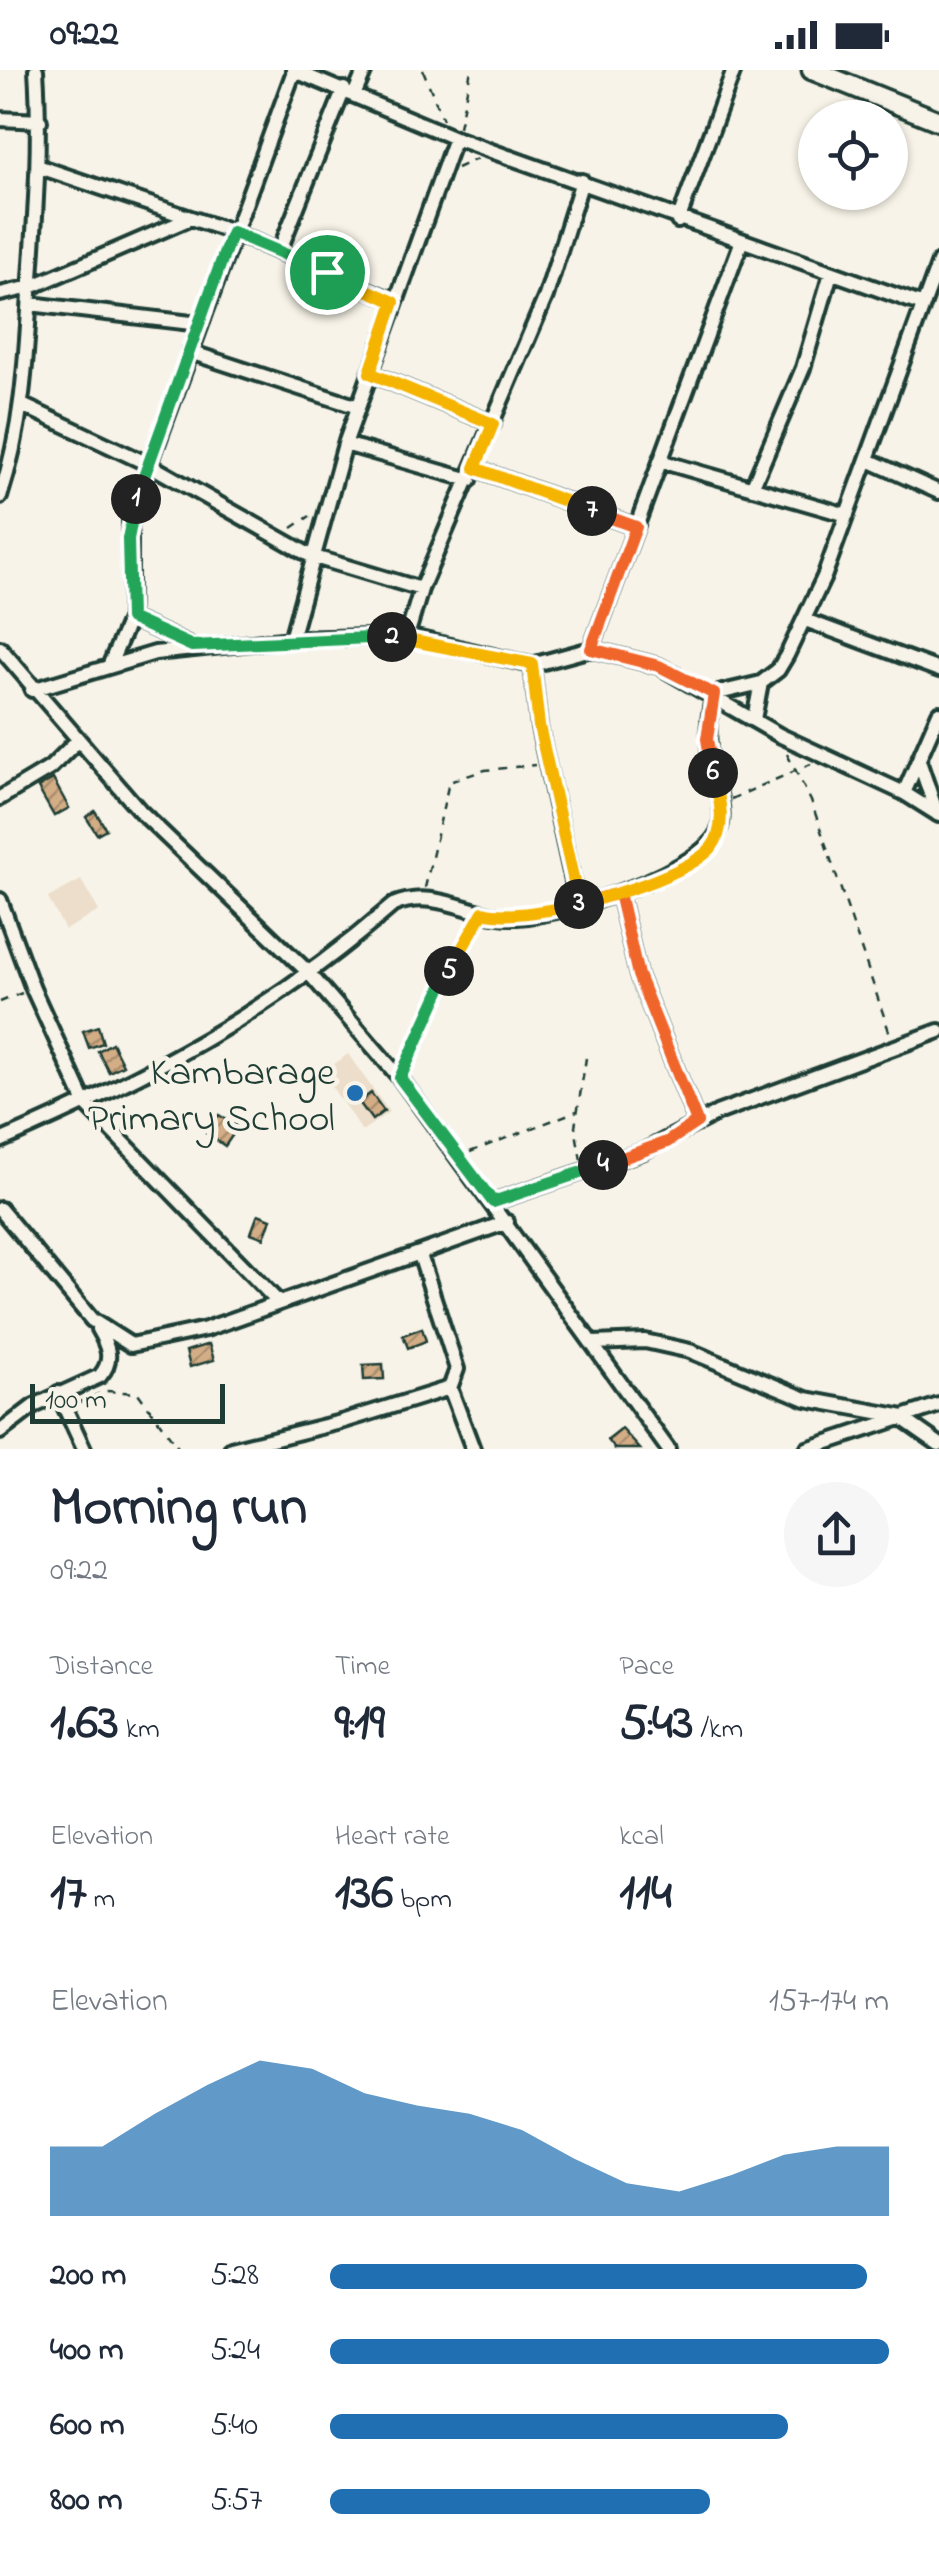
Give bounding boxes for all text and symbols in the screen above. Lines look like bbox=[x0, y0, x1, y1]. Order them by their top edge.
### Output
text: 09:22 bbox=[50, 7, 119, 63]
map controls bbox=[798, 100, 908, 210]
button: locate bbox=[798, 100, 908, 210]
pin bbox=[285, 230, 370, 315]
icon: arrive bbox=[300, 245, 355, 300]
pin: 1 bbox=[111, 474, 161, 524]
text: 1 bbox=[132, 478, 140, 519]
pin: 7 bbox=[567, 486, 617, 536]
text: 7 bbox=[586, 490, 598, 531]
pin: 2 bbox=[367, 612, 417, 662]
text: 2 bbox=[385, 616, 399, 657]
pin: 6 bbox=[688, 748, 738, 798]
text: 6 bbox=[707, 752, 719, 793]
pin: 3 bbox=[554, 879, 604, 929]
text: 3 bbox=[573, 883, 585, 924]
pin: 5 bbox=[424, 946, 474, 996]
text: 5 bbox=[441, 950, 457, 991]
place label: Kambarage Primary School bbox=[88, 1045, 335, 1150]
marker: Kambarage Primary School bbox=[344, 1082, 366, 1104]
pin: 4 bbox=[578, 1140, 628, 1190]
text: 4 bbox=[597, 1144, 609, 1185]
scale bar bbox=[30, 1379, 225, 1424]
text: 100 m bbox=[45, 1381, 107, 1422]
text: Morning run bbox=[50, 1470, 307, 1550]
button: share bbox=[784, 1482, 889, 1587]
text: 09:22 bbox=[50, 1548, 108, 1595]
text: Distance bbox=[50, 1647, 153, 1688]
text: Time bbox=[335, 1647, 390, 1688]
text: Pace bbox=[619, 1647, 674, 1688]
text: 1.63 bbox=[50, 1688, 119, 1761]
text: 9:19 bbox=[335, 1688, 385, 1761]
text: 5:43 bbox=[619, 1688, 693, 1761]
text: km bbox=[119, 1710, 160, 1751]
text: /km bbox=[693, 1710, 743, 1751]
text: Elevation bbox=[50, 1817, 153, 1858]
text: Heart rate bbox=[335, 1817, 449, 1858]
text: kcal bbox=[619, 1817, 664, 1858]
text: 17 bbox=[50, 1858, 87, 1931]
text: 136 bbox=[335, 1858, 393, 1931]
text: 114 bbox=[619, 1858, 672, 1931]
text: m bbox=[87, 1880, 115, 1921]
text: bpm bbox=[393, 1880, 452, 1921]
text: Elevation bbox=[50, 1979, 168, 2026]
text: 157–174 m bbox=[769, 1979, 889, 2026]
text: 200 m bbox=[50, 2253, 126, 2300]
text: 5:28 bbox=[210, 2253, 259, 2300]
text: 400 m bbox=[50, 2328, 124, 2375]
text: 5:24 bbox=[210, 2328, 260, 2375]
text: 600 m bbox=[50, 2403, 125, 2450]
text: 5:40 bbox=[210, 2403, 258, 2450]
text: 800 m bbox=[50, 2478, 122, 2525]
text: 5:57 bbox=[210, 2478, 263, 2525]

